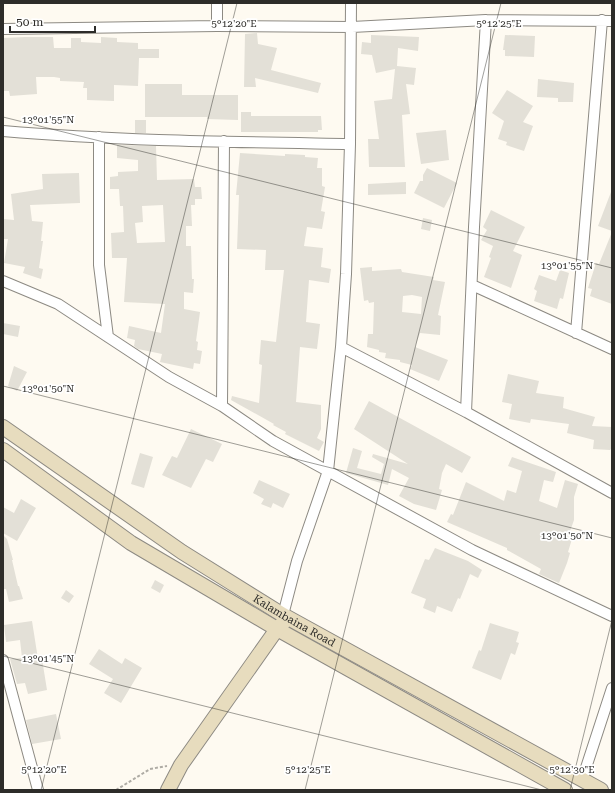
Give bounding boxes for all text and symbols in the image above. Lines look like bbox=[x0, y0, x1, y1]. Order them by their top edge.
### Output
scale bar bbox=[10, 8, 95, 34]
text: 50 m bbox=[16, 15, 43, 29]
text: 5°12'20"E bbox=[211, 18, 257, 29]
text: 5°12'25"E bbox=[476, 18, 522, 29]
text: 13°01'55"N bbox=[22, 114, 74, 125]
text: 13°01'55"N bbox=[541, 260, 593, 271]
text: 13°01'50"N bbox=[22, 383, 74, 394]
text: 13°01'50"N bbox=[541, 530, 593, 541]
street label: Kalambaina Road bbox=[251, 592, 338, 649]
text: 13°01'45"N bbox=[22, 653, 74, 664]
text: 5°12'20"E bbox=[21, 764, 67, 775]
text: 5°12'25"E bbox=[285, 764, 331, 775]
text: 5°12'30"E bbox=[549, 764, 595, 775]

